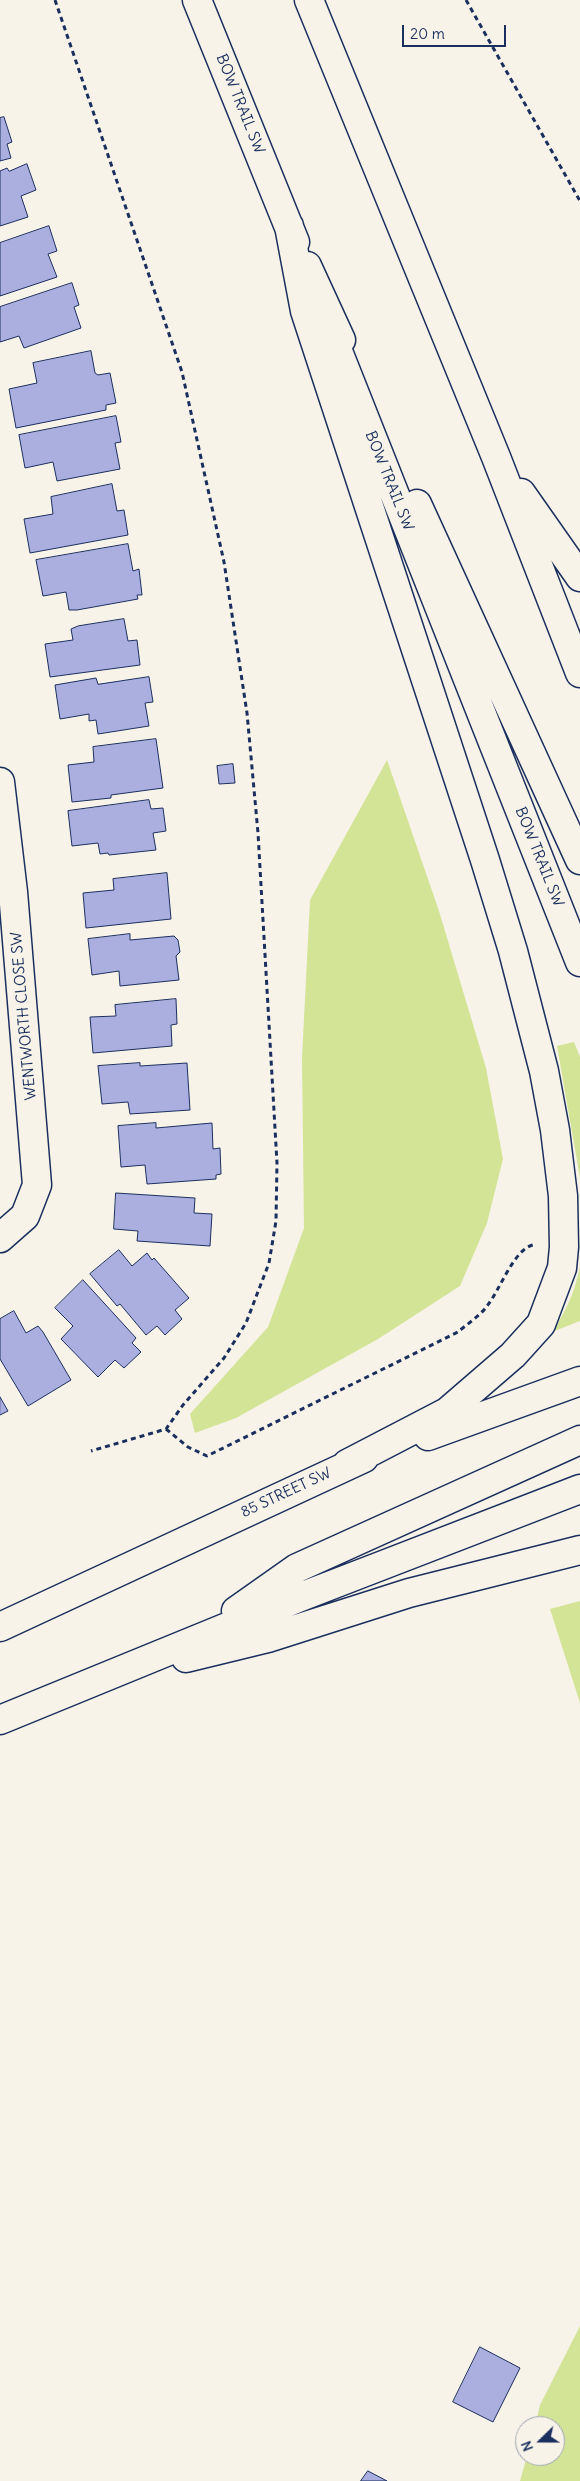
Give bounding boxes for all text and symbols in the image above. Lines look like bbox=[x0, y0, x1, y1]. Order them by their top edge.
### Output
scale bar bbox=[405, 15, 509, 47]
text: 20 m bbox=[410, 24, 445, 43]
street label: BOW TRAIL SW bbox=[212, 52, 268, 156]
street label: BOW TRAIL SW bbox=[361, 429, 417, 533]
street label: BOW TRAIL SW bbox=[511, 805, 567, 909]
street label: WENTWORTH CLOSE SW bbox=[8, 931, 40, 1101]
street label: 85 STREET SW bbox=[238, 1464, 334, 1522]
north arrow bbox=[515, 2416, 565, 2466]
text: N bbox=[517, 2438, 537, 2454]

